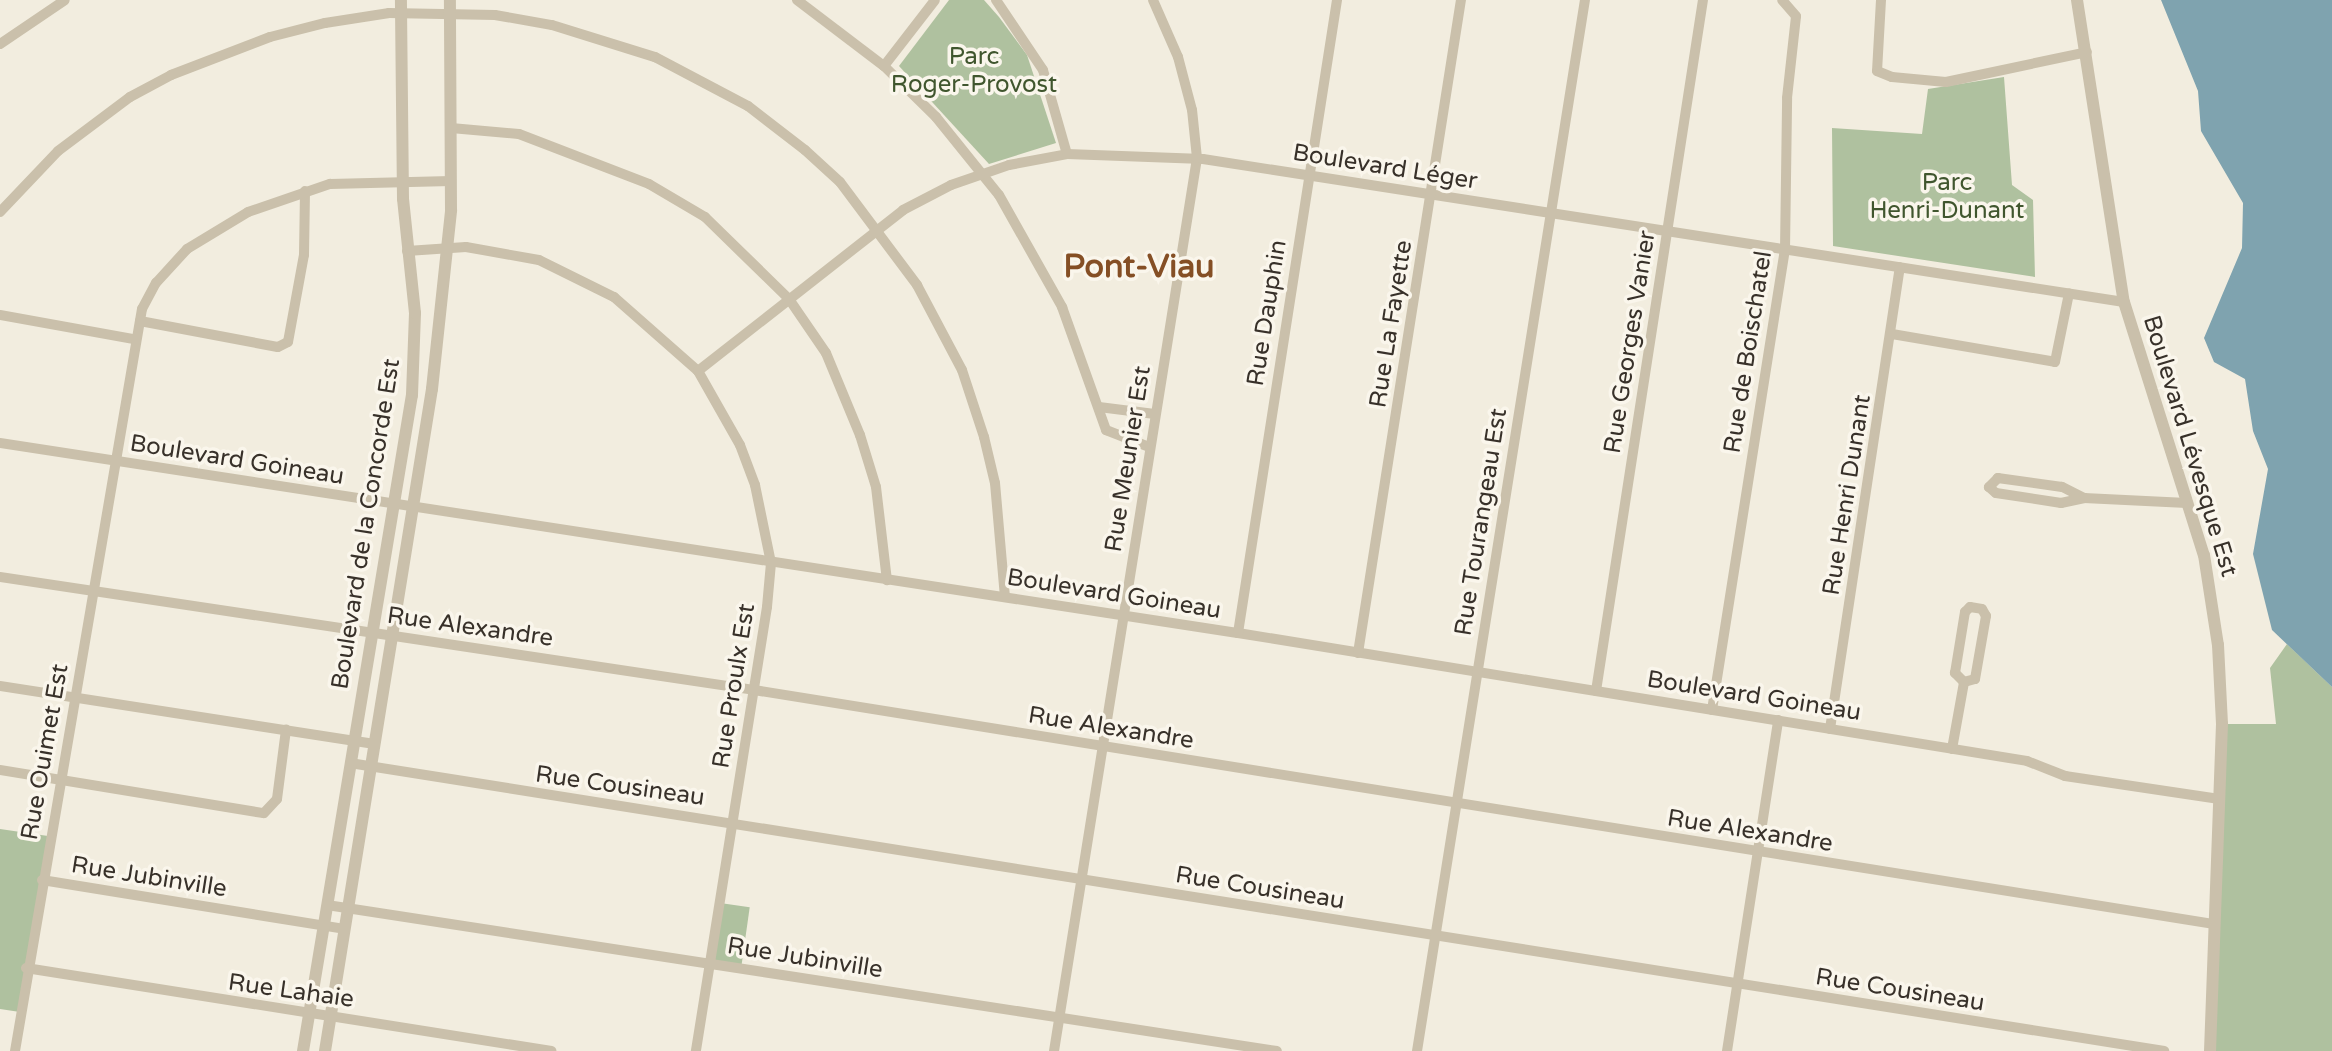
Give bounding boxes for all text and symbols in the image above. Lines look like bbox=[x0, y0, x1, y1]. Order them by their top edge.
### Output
park label: Parc Roger-Provost bbox=[891, 43, 1057, 99]
street label: Boulevard Léger bbox=[1291, 138, 1479, 196]
park label: Parc Henri-Dunant bbox=[1870, 169, 2024, 225]
street label: Rue Georges Vanier bbox=[1598, 228, 1662, 456]
street label: Rue Dauphin bbox=[1241, 238, 1293, 388]
street label: Rue La Fayette bbox=[1364, 238, 1418, 410]
district label: Pont-Viau bbox=[1063, 248, 1215, 286]
street label: Rue de Boischatel bbox=[1718, 249, 1778, 455]
street label: Boulevard Lévesque Est bbox=[2137, 312, 2243, 580]
street label: Boulevard de la Concorde Est bbox=[326, 357, 406, 691]
street label: Rue Meunier Est bbox=[1099, 364, 1157, 554]
street label: Rue Henri Dunant bbox=[1817, 393, 1877, 597]
street label: Rue Tourangeau Est bbox=[1449, 406, 1513, 638]
street label: Boulevard Goineau bbox=[128, 429, 346, 491]
street label: Boulevard Goineau bbox=[1005, 563, 1223, 625]
street label: Rue Alexandre bbox=[385, 601, 555, 653]
street label: Rue Proulx Est bbox=[707, 602, 761, 770]
street label: Rue Ouimet Est bbox=[15, 662, 75, 842]
street label: Boulevard Goineau bbox=[1645, 665, 1863, 727]
street label: Rue Alexandre bbox=[1026, 701, 1196, 755]
street label: Rue Cousineau bbox=[533, 760, 707, 812]
street label: Rue Alexandre bbox=[1665, 804, 1835, 858]
street label: Rue Jubinville bbox=[69, 850, 229, 904]
street label: Rue Cousineau bbox=[1173, 860, 1347, 916]
street label: Rue Jubinville bbox=[725, 931, 885, 985]
street label: Rue Cousineau bbox=[1813, 962, 1987, 1018]
street label: Rue Lahaie bbox=[226, 968, 356, 1014]

